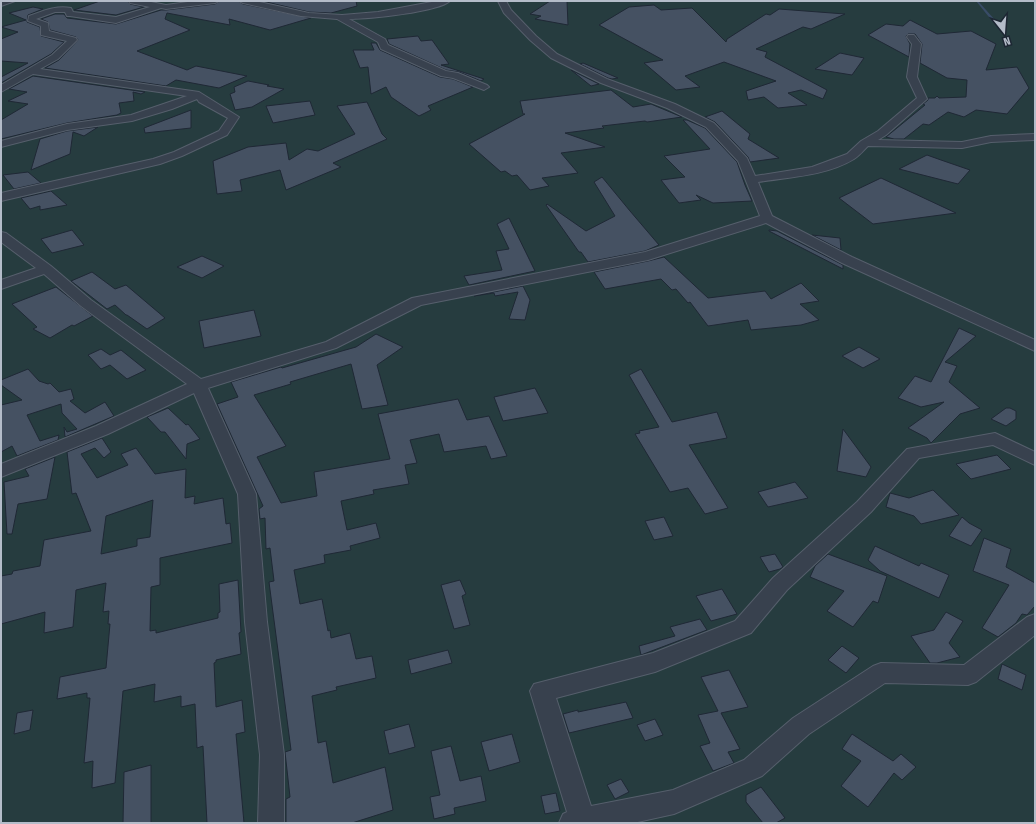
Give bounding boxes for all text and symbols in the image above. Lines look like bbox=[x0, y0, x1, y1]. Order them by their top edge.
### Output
north arrow bbox=[984, 12, 1024, 52]
text: N bbox=[1002, 34, 1012, 48]

